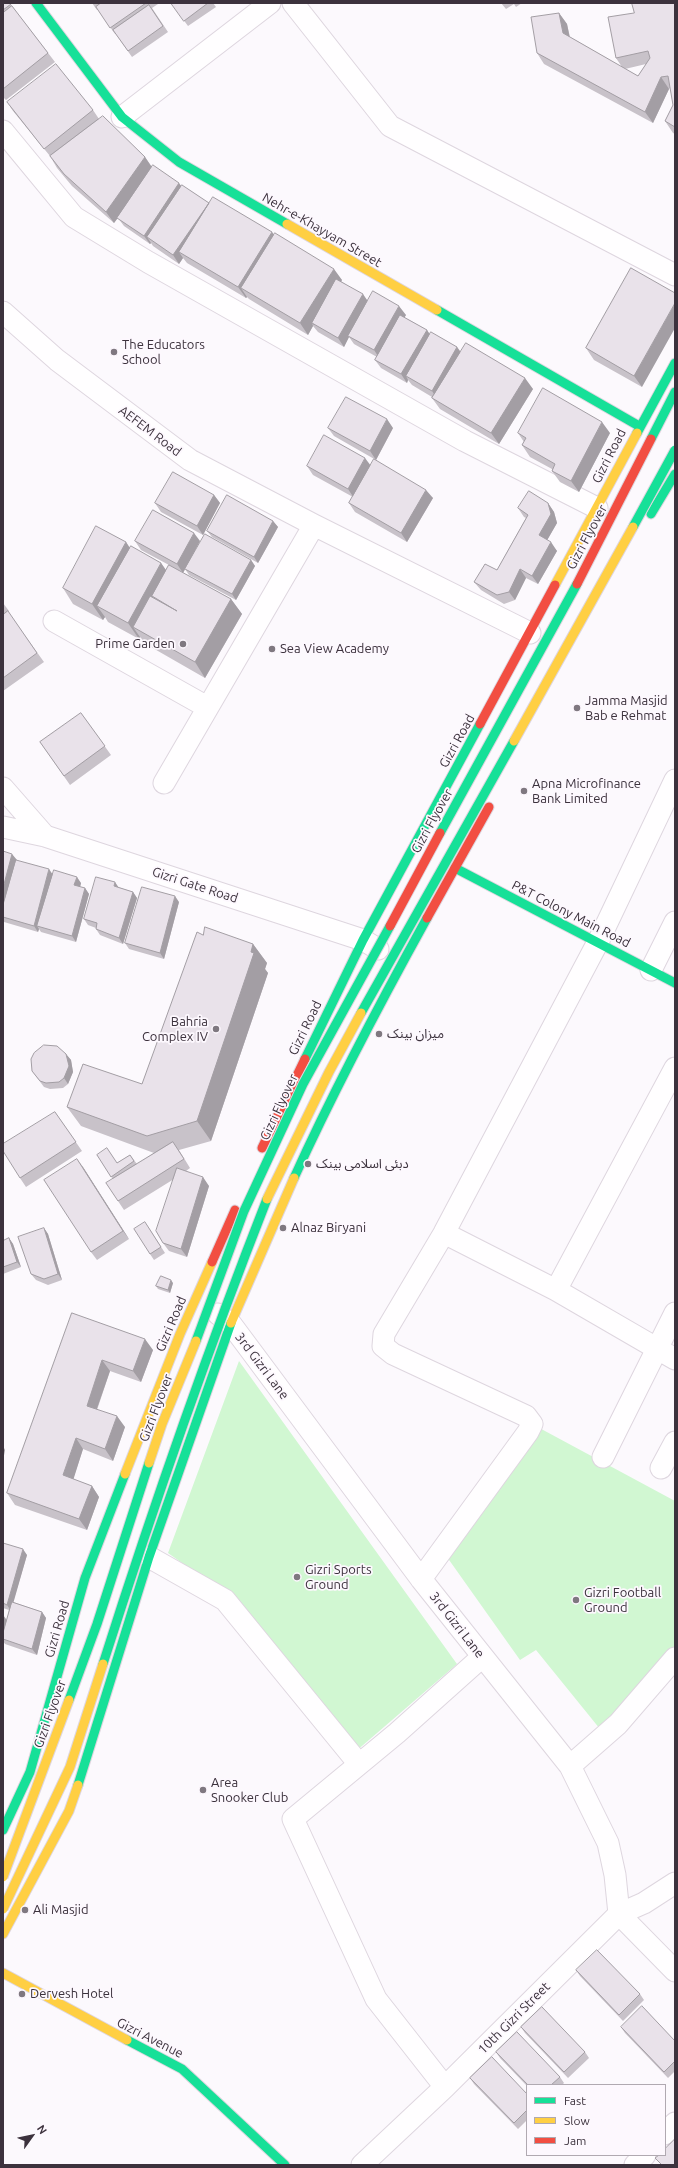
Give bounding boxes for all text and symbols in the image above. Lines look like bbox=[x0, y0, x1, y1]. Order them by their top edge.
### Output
street label: Nehr-e-Khayyam Street bbox=[260, 189, 384, 271]
place label: The Educators School bbox=[122, 337, 205, 368]
marker: The Educators School bbox=[109, 347, 119, 357]
street label: AEFEM Road bbox=[116, 402, 184, 460]
street label: Gizri Road bbox=[589, 426, 629, 486]
street label: Gizri Flyover bbox=[563, 502, 611, 572]
place label: Prime Garden bbox=[95, 636, 175, 652]
marker: Prime Garden bbox=[178, 639, 188, 649]
place label: Sea View Academy bbox=[280, 641, 389, 657]
marker: Sea View Academy bbox=[267, 644, 277, 654]
place label: Jamma Masjid Bab e Rehmat bbox=[585, 693, 668, 724]
marker: Jamma Masjid Bab e Rehmat bbox=[572, 703, 582, 713]
street label: Gizri Road bbox=[436, 712, 478, 770]
place label: Apna Microfinance Bank Limited bbox=[532, 776, 641, 807]
street label: Gizri Flyover bbox=[408, 786, 456, 856]
marker: Apna Microfinance Bank Limited bbox=[519, 786, 529, 796]
street label: Gizri Gate Road bbox=[150, 864, 240, 906]
street label: P&T Colony Main Road bbox=[509, 877, 633, 951]
street label: Gizri Road bbox=[285, 998, 325, 1058]
place label: Bahria Complex IV bbox=[142, 1014, 208, 1045]
marker: Bahria Complex IV bbox=[211, 1024, 221, 1034]
place label: میزان بینک bbox=[387, 1026, 444, 1042]
marker: میزان بینک bbox=[374, 1029, 384, 1039]
street label: Gizri Flyover bbox=[257, 1071, 301, 1143]
place label: دبئی اسلامی بینک bbox=[316, 1156, 409, 1172]
marker: دبئی اسلامی بینک bbox=[303, 1159, 313, 1169]
place label: Alnaz Biryani bbox=[291, 1220, 366, 1236]
marker: Alnaz Biryani bbox=[278, 1223, 288, 1233]
street label: Gizri Road bbox=[152, 1294, 190, 1354]
street label: 3rd Gizri Lane bbox=[232, 1330, 292, 1402]
street label: Gizri Flyover bbox=[136, 1372, 176, 1444]
place label: Gizri Sports Ground bbox=[305, 1562, 372, 1593]
marker: Gizri Sports Ground bbox=[292, 1572, 302, 1582]
place label: Gizri Football Ground bbox=[584, 1585, 661, 1616]
street label: 3rd Gizri Lane bbox=[426, 1589, 488, 1661]
marker: Gizri Football Ground bbox=[571, 1595, 581, 1605]
street label: Gizri Road bbox=[41, 1599, 73, 1659]
street label: Gizri Flyover bbox=[30, 1678, 70, 1750]
place label: Area Snooker Club bbox=[211, 1775, 288, 1806]
marker: Area Snooker Club bbox=[198, 1785, 208, 1795]
place label: Ali Masjid bbox=[33, 1902, 89, 1918]
marker: Ali Masjid bbox=[20, 1905, 30, 1915]
street label: 10th Gizri Street bbox=[475, 1979, 553, 2057]
place label: Dervesh Hotel bbox=[30, 1986, 113, 2002]
marker: Dervesh Hotel bbox=[17, 1989, 27, 1999]
street label: Gizri Avenue bbox=[114, 2015, 186, 2061]
legend bbox=[526, 2084, 666, 2156]
text: Fast bbox=[564, 2094, 586, 2107]
text: Slow bbox=[564, 2114, 590, 2127]
north arrow bbox=[12, 2116, 52, 2156]
text: N bbox=[35, 2123, 49, 2136]
text: Jam bbox=[564, 2134, 586, 2147]

